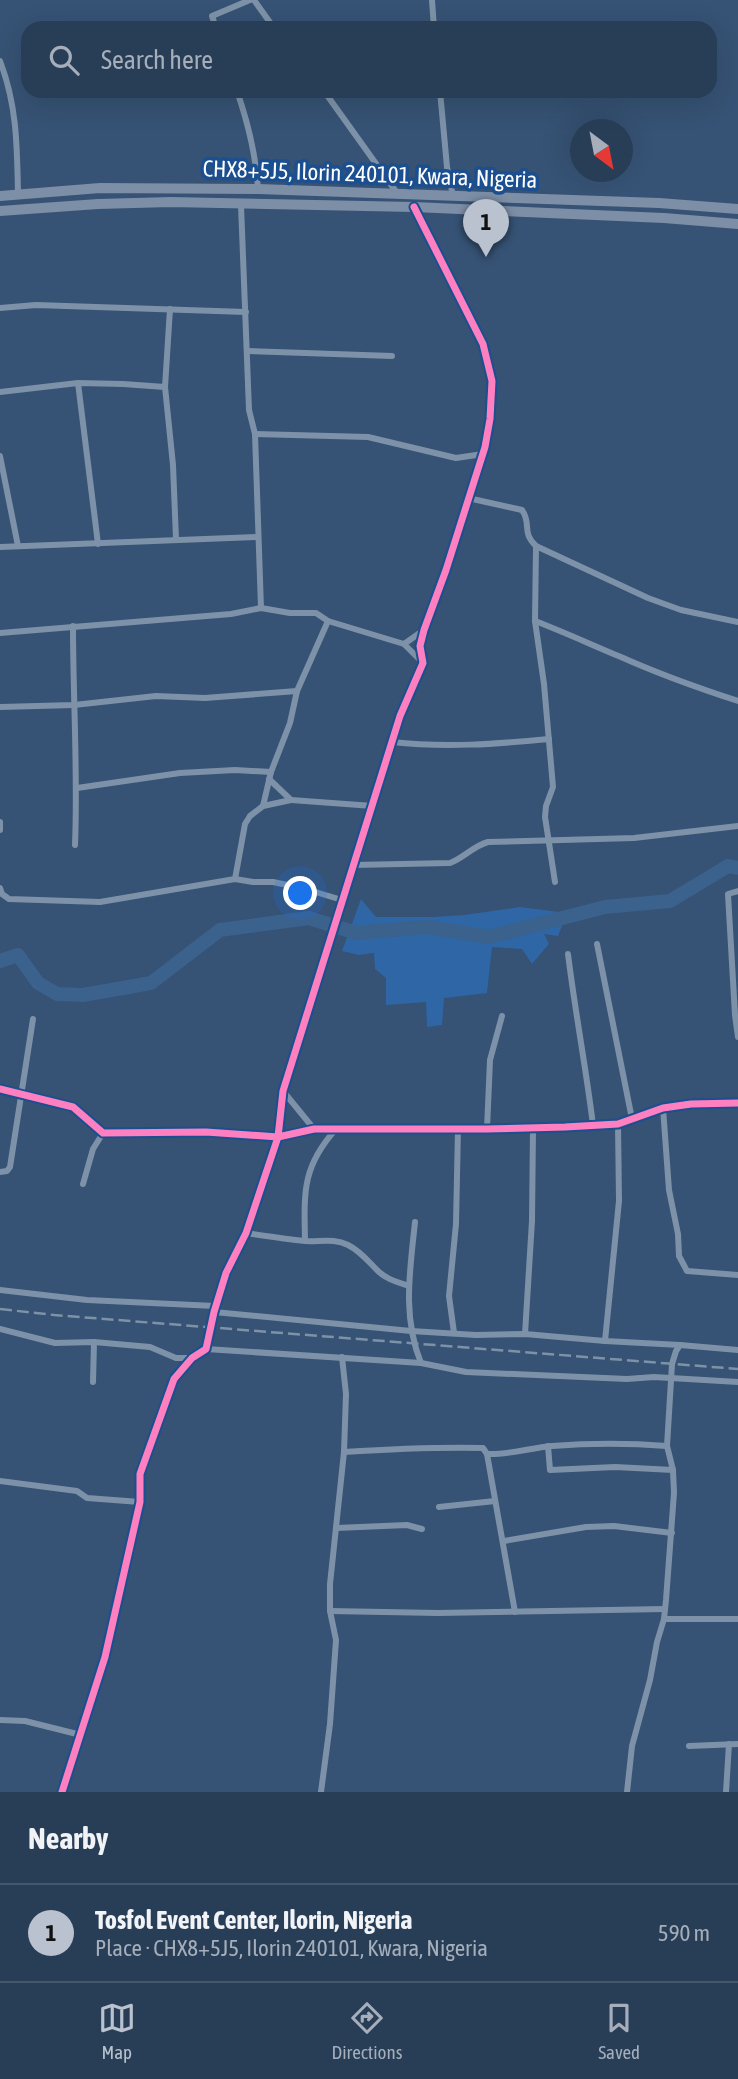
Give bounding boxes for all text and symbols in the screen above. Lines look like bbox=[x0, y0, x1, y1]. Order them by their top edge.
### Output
search box bbox=[21, 21, 717, 98]
icon: search bbox=[45, 41, 83, 79]
text: Search here bbox=[101, 45, 213, 75]
north arrow bbox=[570, 119, 633, 182]
street label: CHX8+5J5, Ilorin 240101, Kwara, Nigeria bbox=[202, 155, 538, 193]
pin: 1 bbox=[463, 199, 509, 257]
your location bbox=[283, 876, 317, 910]
text: Nearby bbox=[28, 1821, 108, 1855]
text: Tosfol Event Center, Ilorin, Nigeria bbox=[95, 1905, 412, 1935]
text: 1 bbox=[46, 1920, 56, 1946]
text: 590 m bbox=[658, 1920, 710, 1946]
text: Place · CHX8+5J5, Ilorin 240101, Kwara, Nigeria bbox=[95, 1935, 488, 1961]
tab: Map bbox=[98, 1999, 136, 2063]
tab: Directions bbox=[332, 1999, 402, 2063]
tab: Saved bbox=[598, 1999, 640, 2063]

